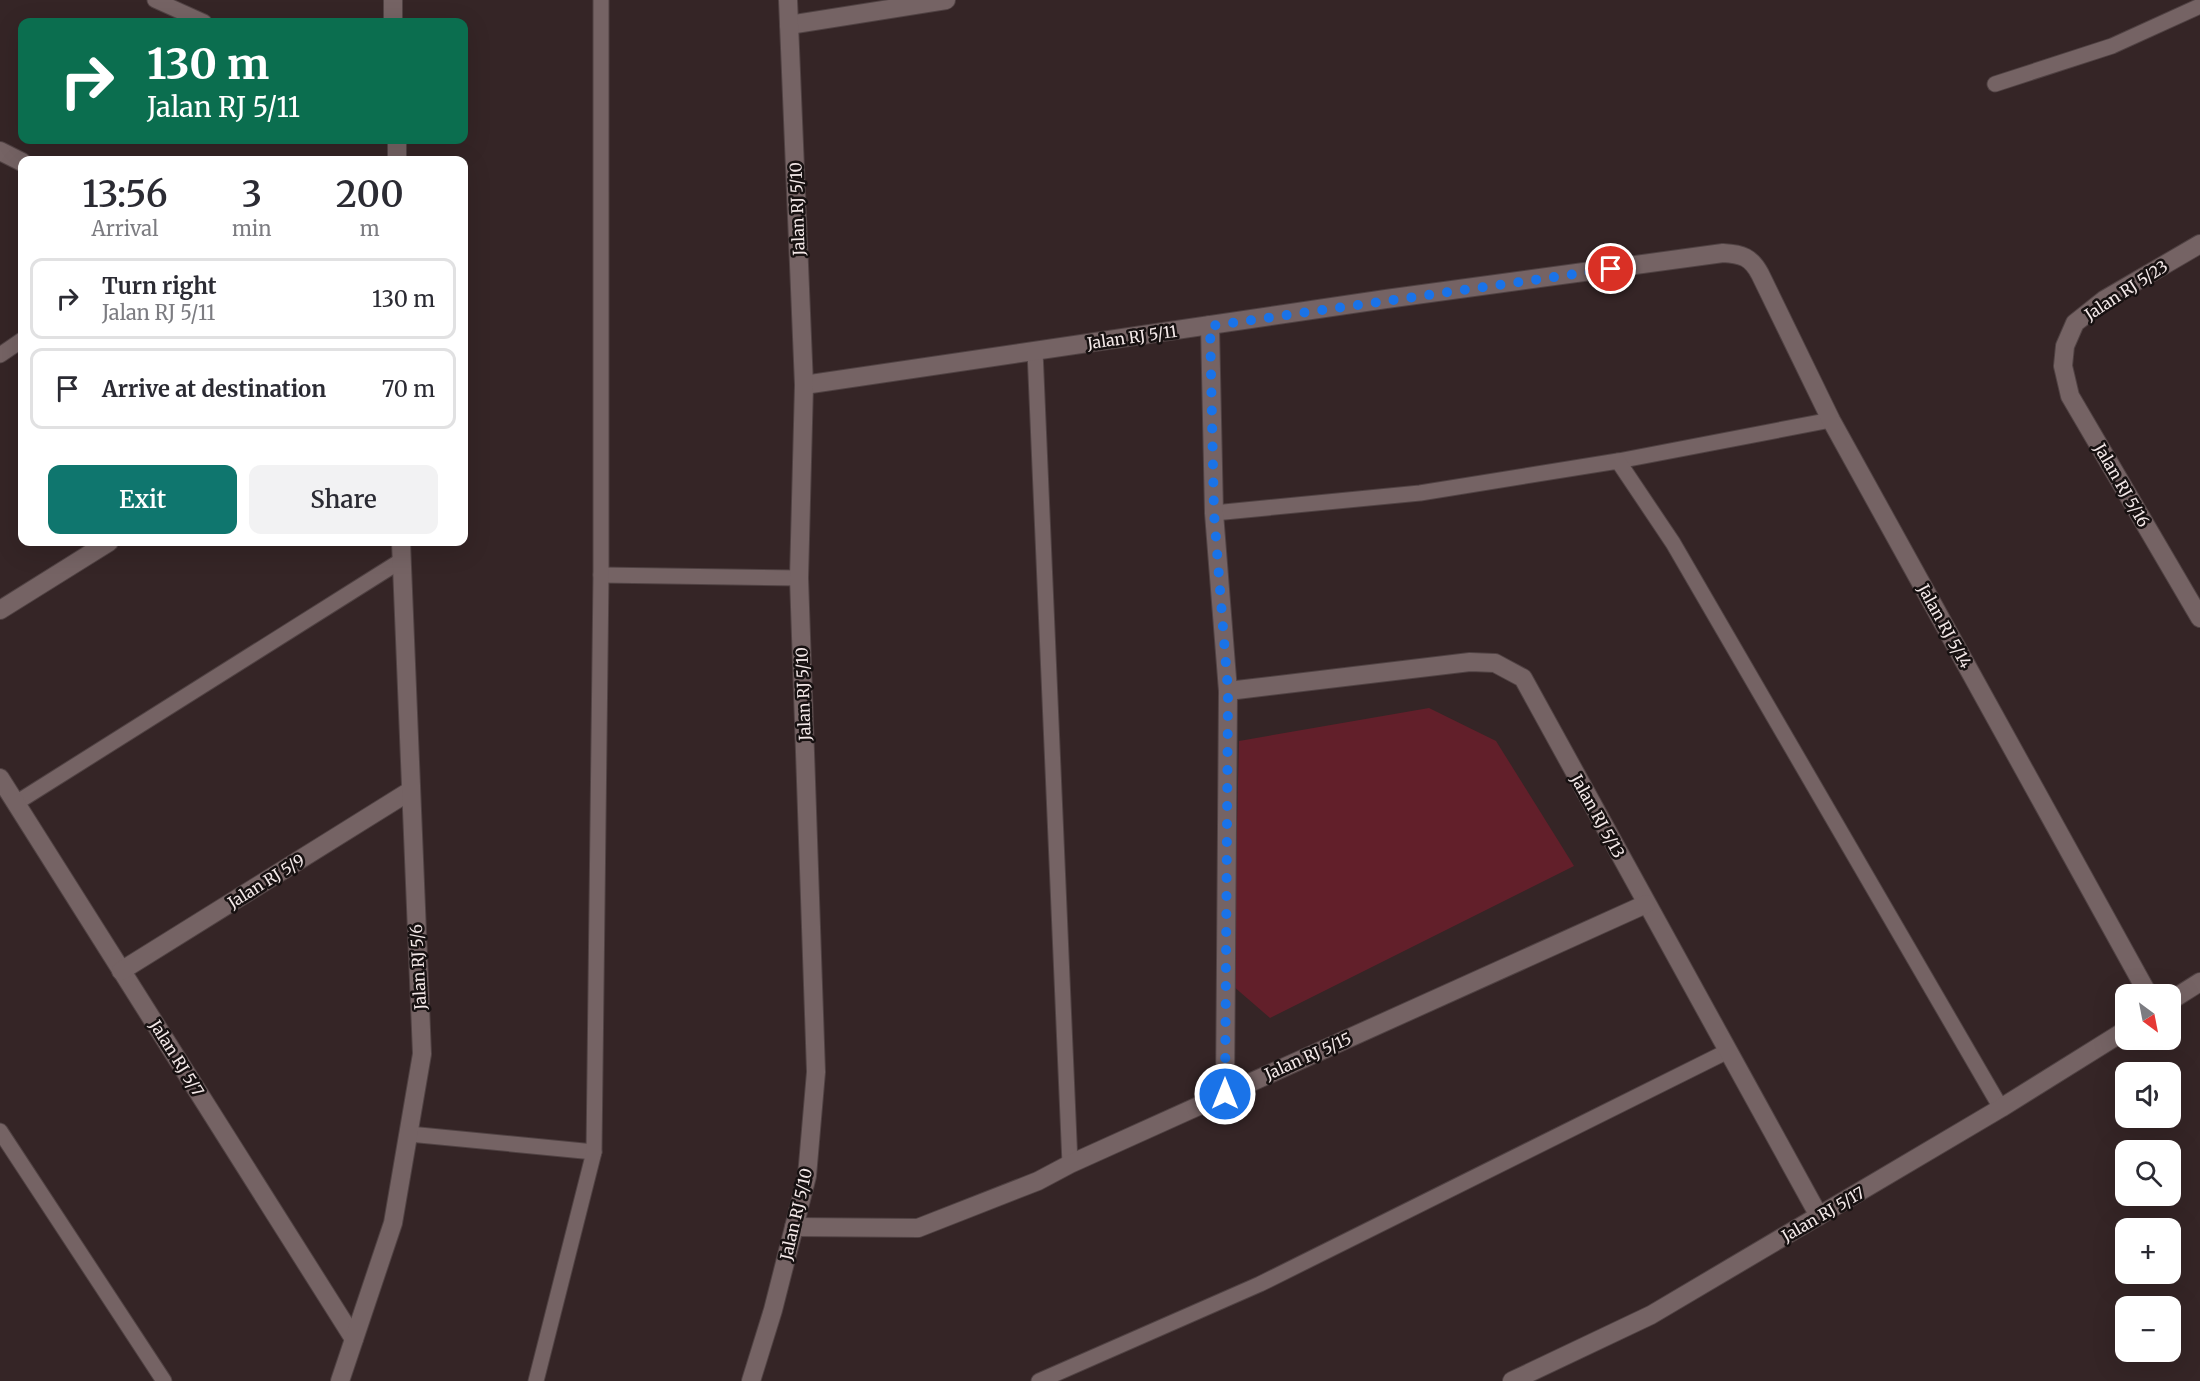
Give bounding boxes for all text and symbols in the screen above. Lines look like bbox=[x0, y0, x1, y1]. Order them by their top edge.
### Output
text: 130 m bbox=[147, 38, 269, 90]
icon: right bbox=[48, 42, 126, 120]
text: Jalan RJ 5/11 bbox=[147, 90, 300, 124]
street label: Jalan RJ 5/10 bbox=[785, 162, 809, 257]
text: 13:56 bbox=[82, 172, 168, 217]
text: 3 bbox=[241, 172, 262, 217]
text: 200 bbox=[336, 172, 404, 217]
text: Arrival bbox=[92, 216, 158, 241]
text: min bbox=[232, 216, 271, 241]
text: m bbox=[360, 216, 380, 241]
pin bbox=[1585, 243, 1636, 294]
icon: arrive bbox=[1594, 252, 1627, 285]
street label: Jalan RJ 5/23 bbox=[2080, 256, 2171, 325]
text: Turn right bbox=[102, 272, 216, 300]
icon: right bbox=[51, 282, 84, 315]
text: 130 m bbox=[372, 285, 435, 313]
text: Jalan RJ 5/11 bbox=[102, 300, 215, 325]
street label: Jalan RJ 5/11 bbox=[1085, 321, 1178, 353]
icon: arrive bbox=[51, 372, 84, 405]
text: Arrive at destination bbox=[102, 375, 326, 403]
text: 70 m bbox=[382, 375, 435, 403]
street label: Jalan RJ 5/16 bbox=[2090, 439, 2154, 531]
button: Exit bbox=[48, 465, 237, 534]
button: Share bbox=[249, 465, 438, 534]
street label: Jalan RJ 5/14 bbox=[1913, 580, 1976, 672]
street label: Jalan RJ 5/10 bbox=[791, 647, 815, 742]
street label: Jalan RJ 5/13 bbox=[1566, 770, 1629, 861]
street label: Jalan RJ 5/9 bbox=[223, 850, 308, 913]
street label: Jalan RJ 5/6 bbox=[406, 923, 430, 1011]
north arrow bbox=[2115, 984, 2181, 1050]
map controls bbox=[2115, 984, 2181, 1362]
street label: Jalan RJ 5/7 bbox=[145, 1015, 208, 1100]
street label: Jalan RJ 5/15 bbox=[1261, 1028, 1354, 1084]
position arrow bbox=[1193, 1062, 1257, 1126]
button: sound bbox=[2115, 1062, 2181, 1128]
button: search bbox=[2115, 1140, 2181, 1206]
street label: Jalan RJ 5/10 bbox=[776, 1166, 816, 1263]
street label: Jalan RJ 5/17 bbox=[1777, 1182, 1868, 1246]
button: + bbox=[2115, 1218, 2181, 1284]
button: − bbox=[2115, 1296, 2181, 1362]

